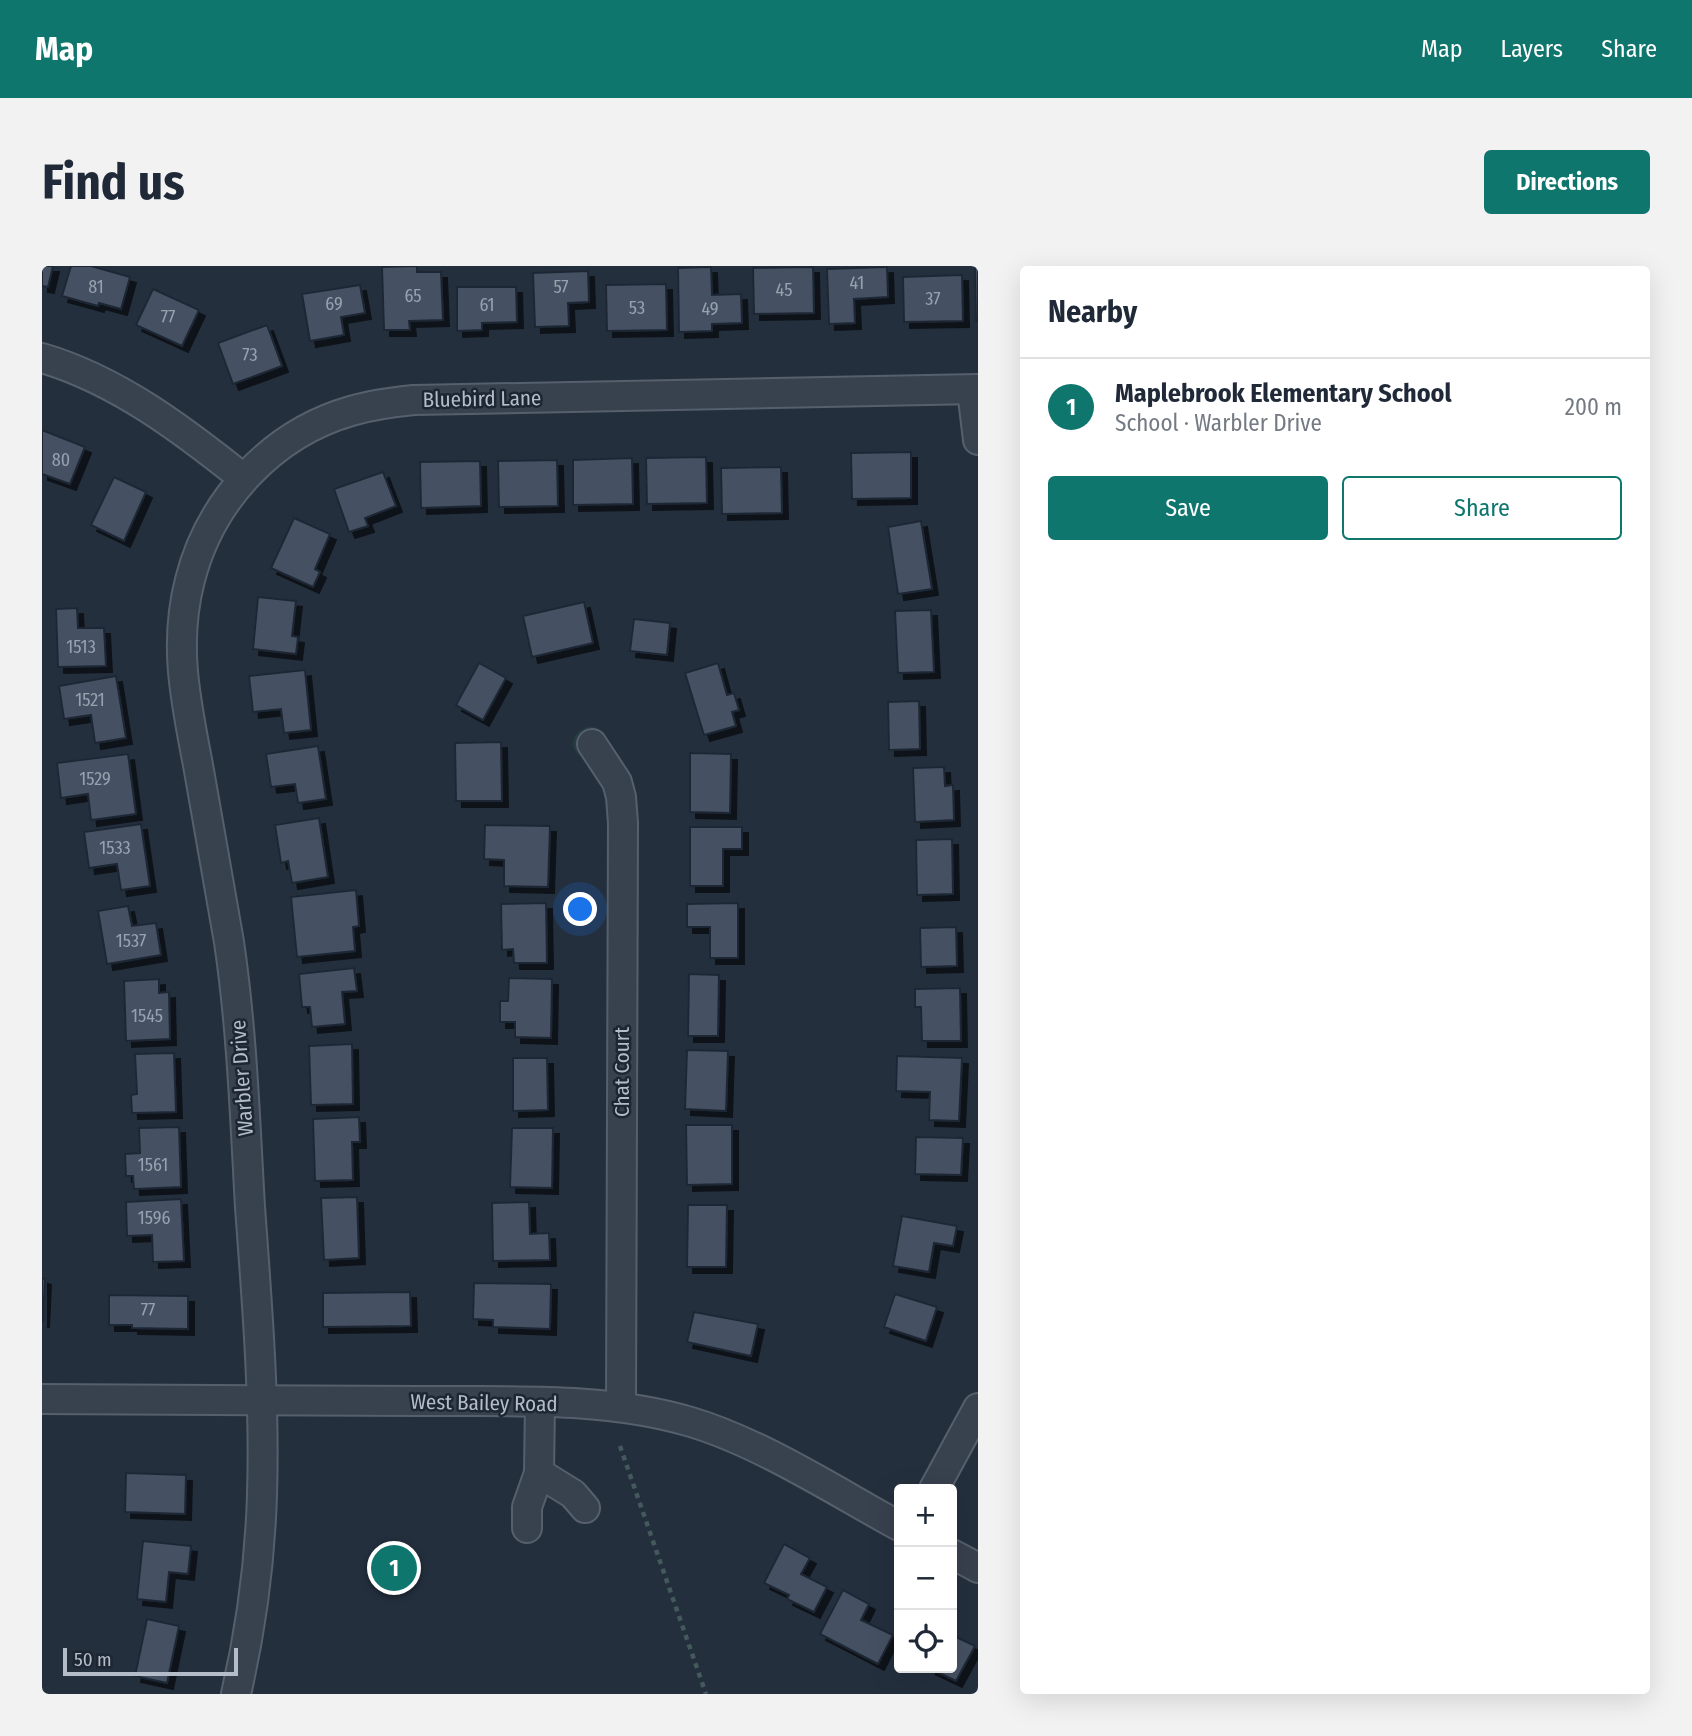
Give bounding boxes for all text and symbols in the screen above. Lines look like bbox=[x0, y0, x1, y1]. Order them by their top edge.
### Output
text: Map bbox=[35, 29, 93, 69]
text: Map bbox=[1421, 35, 1463, 63]
text: Layers bbox=[1501, 35, 1563, 63]
text: Share bbox=[1601, 35, 1657, 63]
button: Directions bbox=[1484, 150, 1650, 214]
text: Find us bbox=[42, 153, 185, 212]
house number: 41 bbox=[850, 272, 864, 294]
house number: 81 bbox=[88, 276, 104, 298]
house number: 57 bbox=[553, 276, 569, 298]
house number: 45 bbox=[776, 279, 792, 301]
house number: 65 bbox=[404, 285, 422, 307]
house number: 37 bbox=[925, 288, 941, 310]
house number: 69 bbox=[325, 293, 343, 315]
house number: 61 bbox=[479, 294, 495, 316]
text: Nearby bbox=[1048, 294, 1137, 330]
house number: 53 bbox=[629, 297, 645, 319]
house number: 49 bbox=[701, 298, 719, 320]
house number: 77 bbox=[161, 306, 175, 328]
house number: 73 bbox=[242, 344, 258, 366]
text: Maplebrook Elementary School bbox=[1115, 378, 1452, 409]
street label: Bluebird Lane bbox=[422, 385, 542, 413]
text: 1 bbox=[1066, 393, 1076, 421]
text: 200 m bbox=[1565, 393, 1622, 421]
text: School · Warbler Drive bbox=[1115, 409, 1322, 437]
house number: 80 bbox=[52, 449, 70, 471]
button: Save bbox=[1048, 476, 1328, 540]
button: Share bbox=[1342, 476, 1622, 540]
house number: 1513 bbox=[66, 636, 96, 658]
house number: 1521 bbox=[75, 689, 105, 711]
house number: 1529 bbox=[79, 768, 111, 790]
house number: 1533 bbox=[99, 837, 131, 859]
your location bbox=[563, 892, 597, 926]
house number: 1537 bbox=[116, 930, 146, 952]
house number: 1545 bbox=[131, 1005, 163, 1027]
street label: Warbler Drive bbox=[225, 1019, 259, 1137]
street label: Chat Court bbox=[609, 1027, 635, 1117]
house number: 1561 bbox=[138, 1154, 168, 1176]
house number: 1596 bbox=[138, 1207, 170, 1229]
house number: 77 bbox=[141, 1299, 155, 1321]
street label: West Bailey Road bbox=[410, 1389, 558, 1417]
map controls bbox=[894, 1484, 957, 1673]
button: + bbox=[894, 1484, 957, 1547]
pin: 1 bbox=[371, 1542, 417, 1594]
button: − bbox=[894, 1547, 957, 1610]
button: locate bbox=[894, 1610, 957, 1673]
scale bar bbox=[63, 1645, 238, 1677]
text: 50 m bbox=[74, 1648, 112, 1671]

